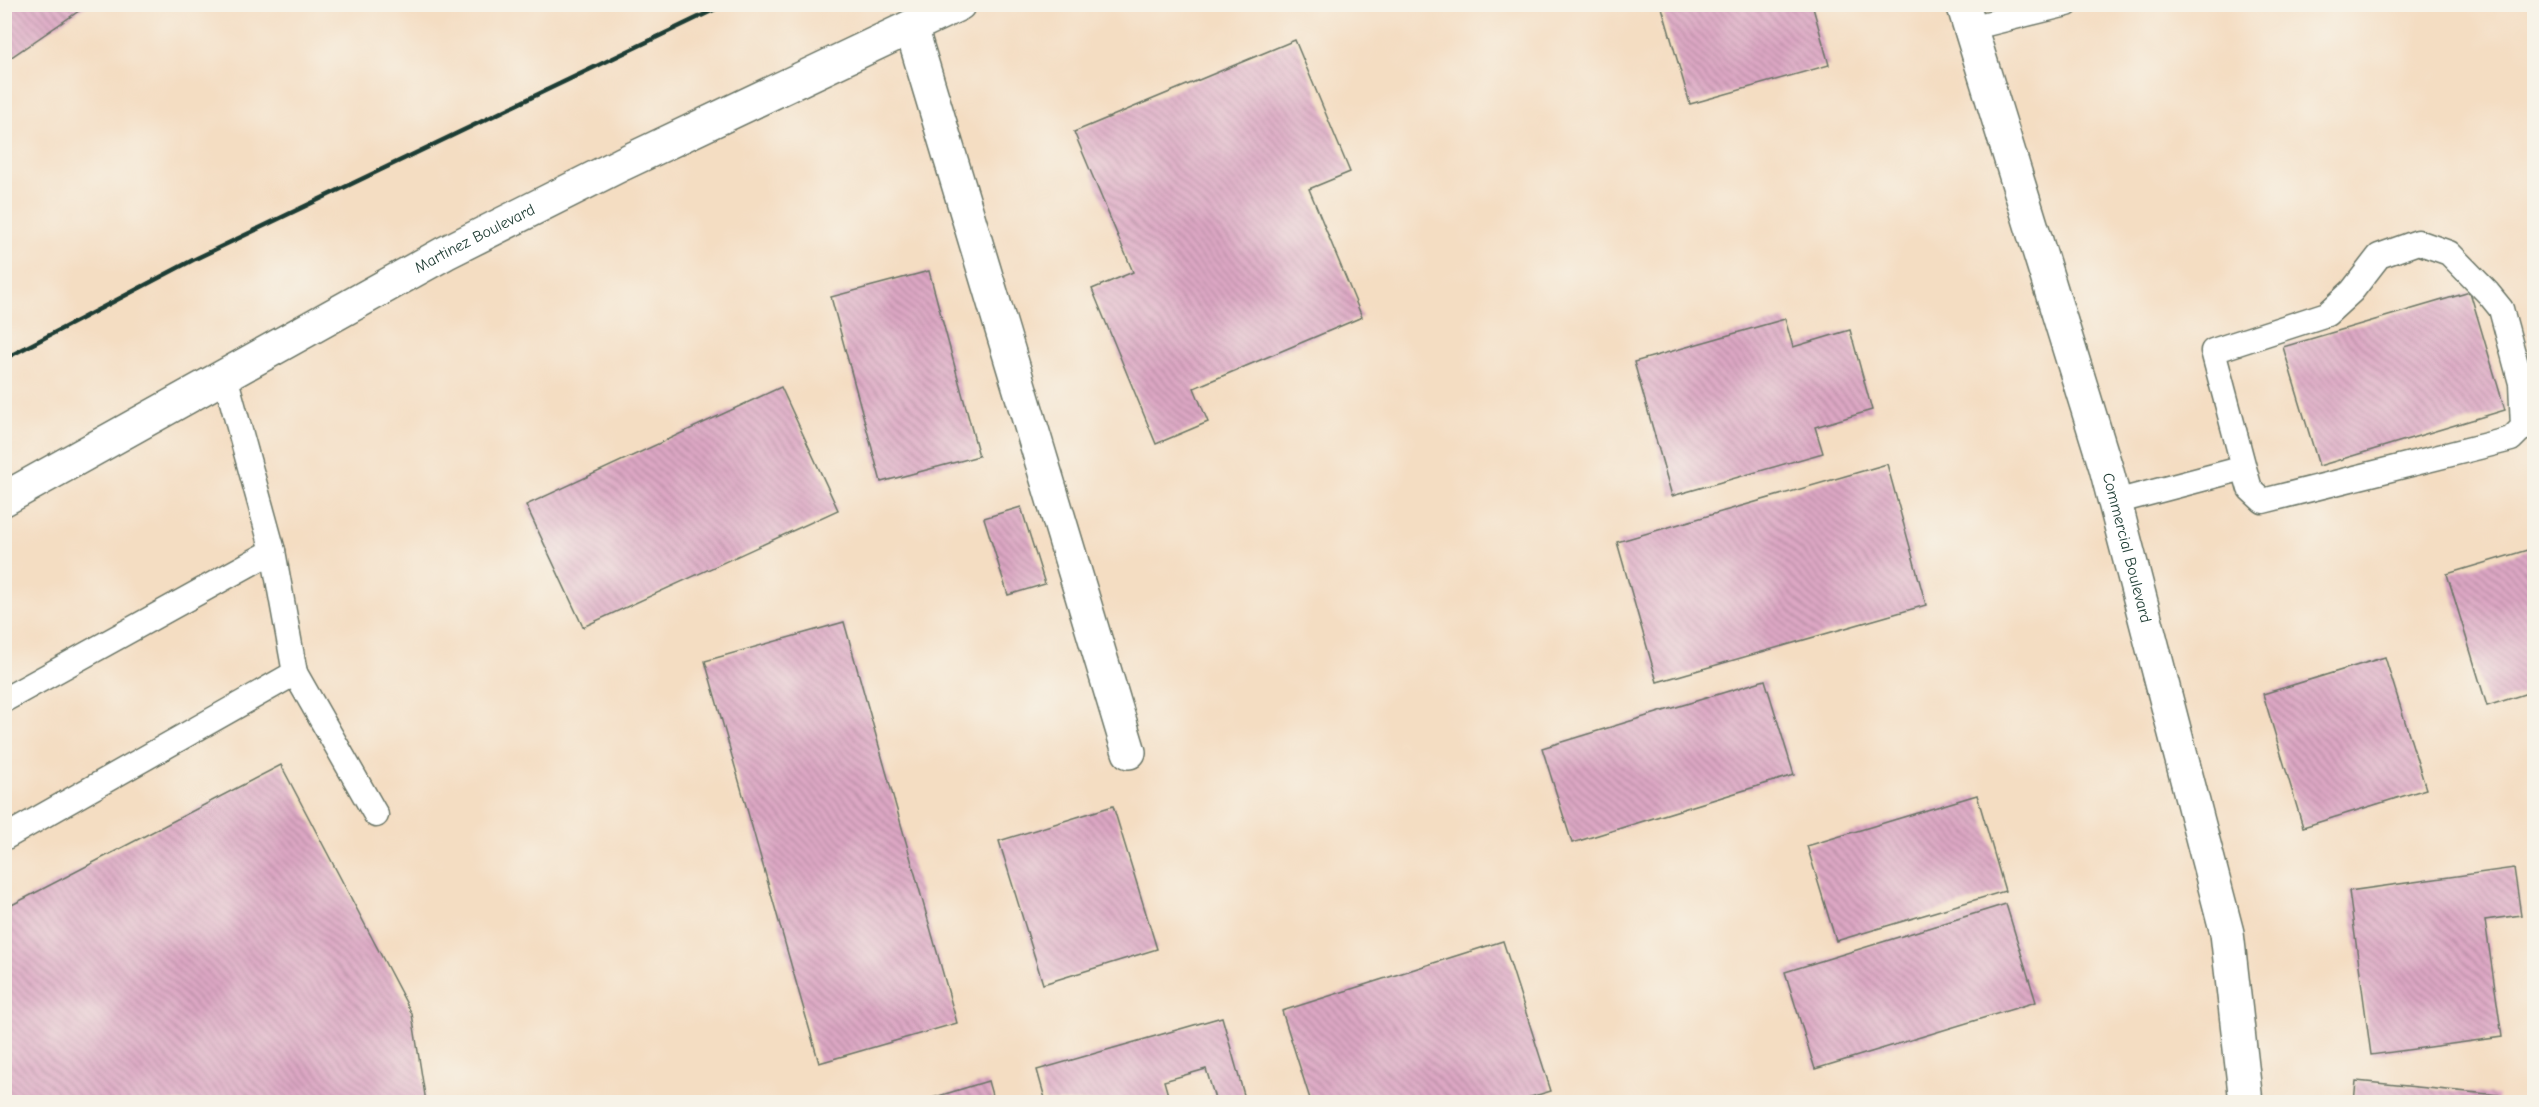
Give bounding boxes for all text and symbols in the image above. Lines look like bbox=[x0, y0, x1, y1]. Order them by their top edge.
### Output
street label: Martinez Boulevard bbox=[412, 200, 538, 277]
street label: Commercial Boulevard bbox=[2099, 471, 2155, 625]

